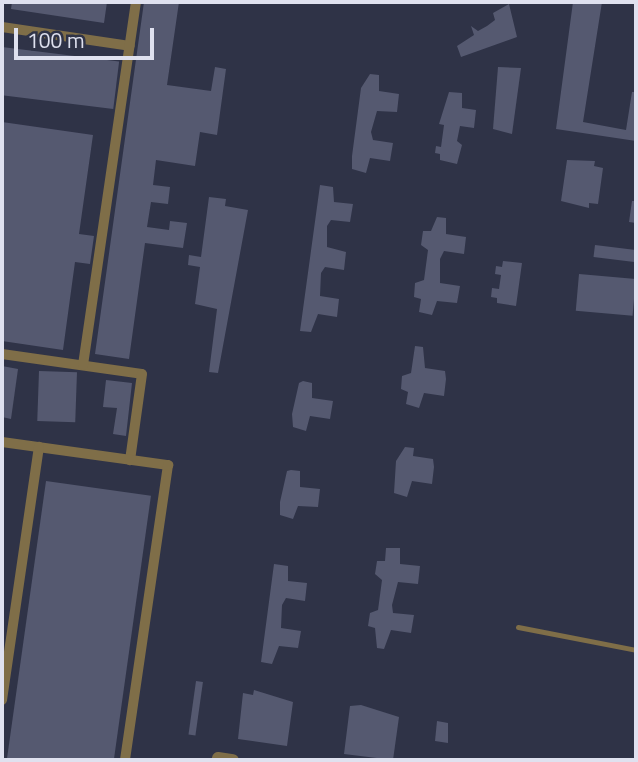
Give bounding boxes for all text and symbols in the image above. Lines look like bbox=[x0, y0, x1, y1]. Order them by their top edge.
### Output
scale bar bbox=[18, 14, 158, 58]
text: 100 m bbox=[27, 24, 84, 56]

